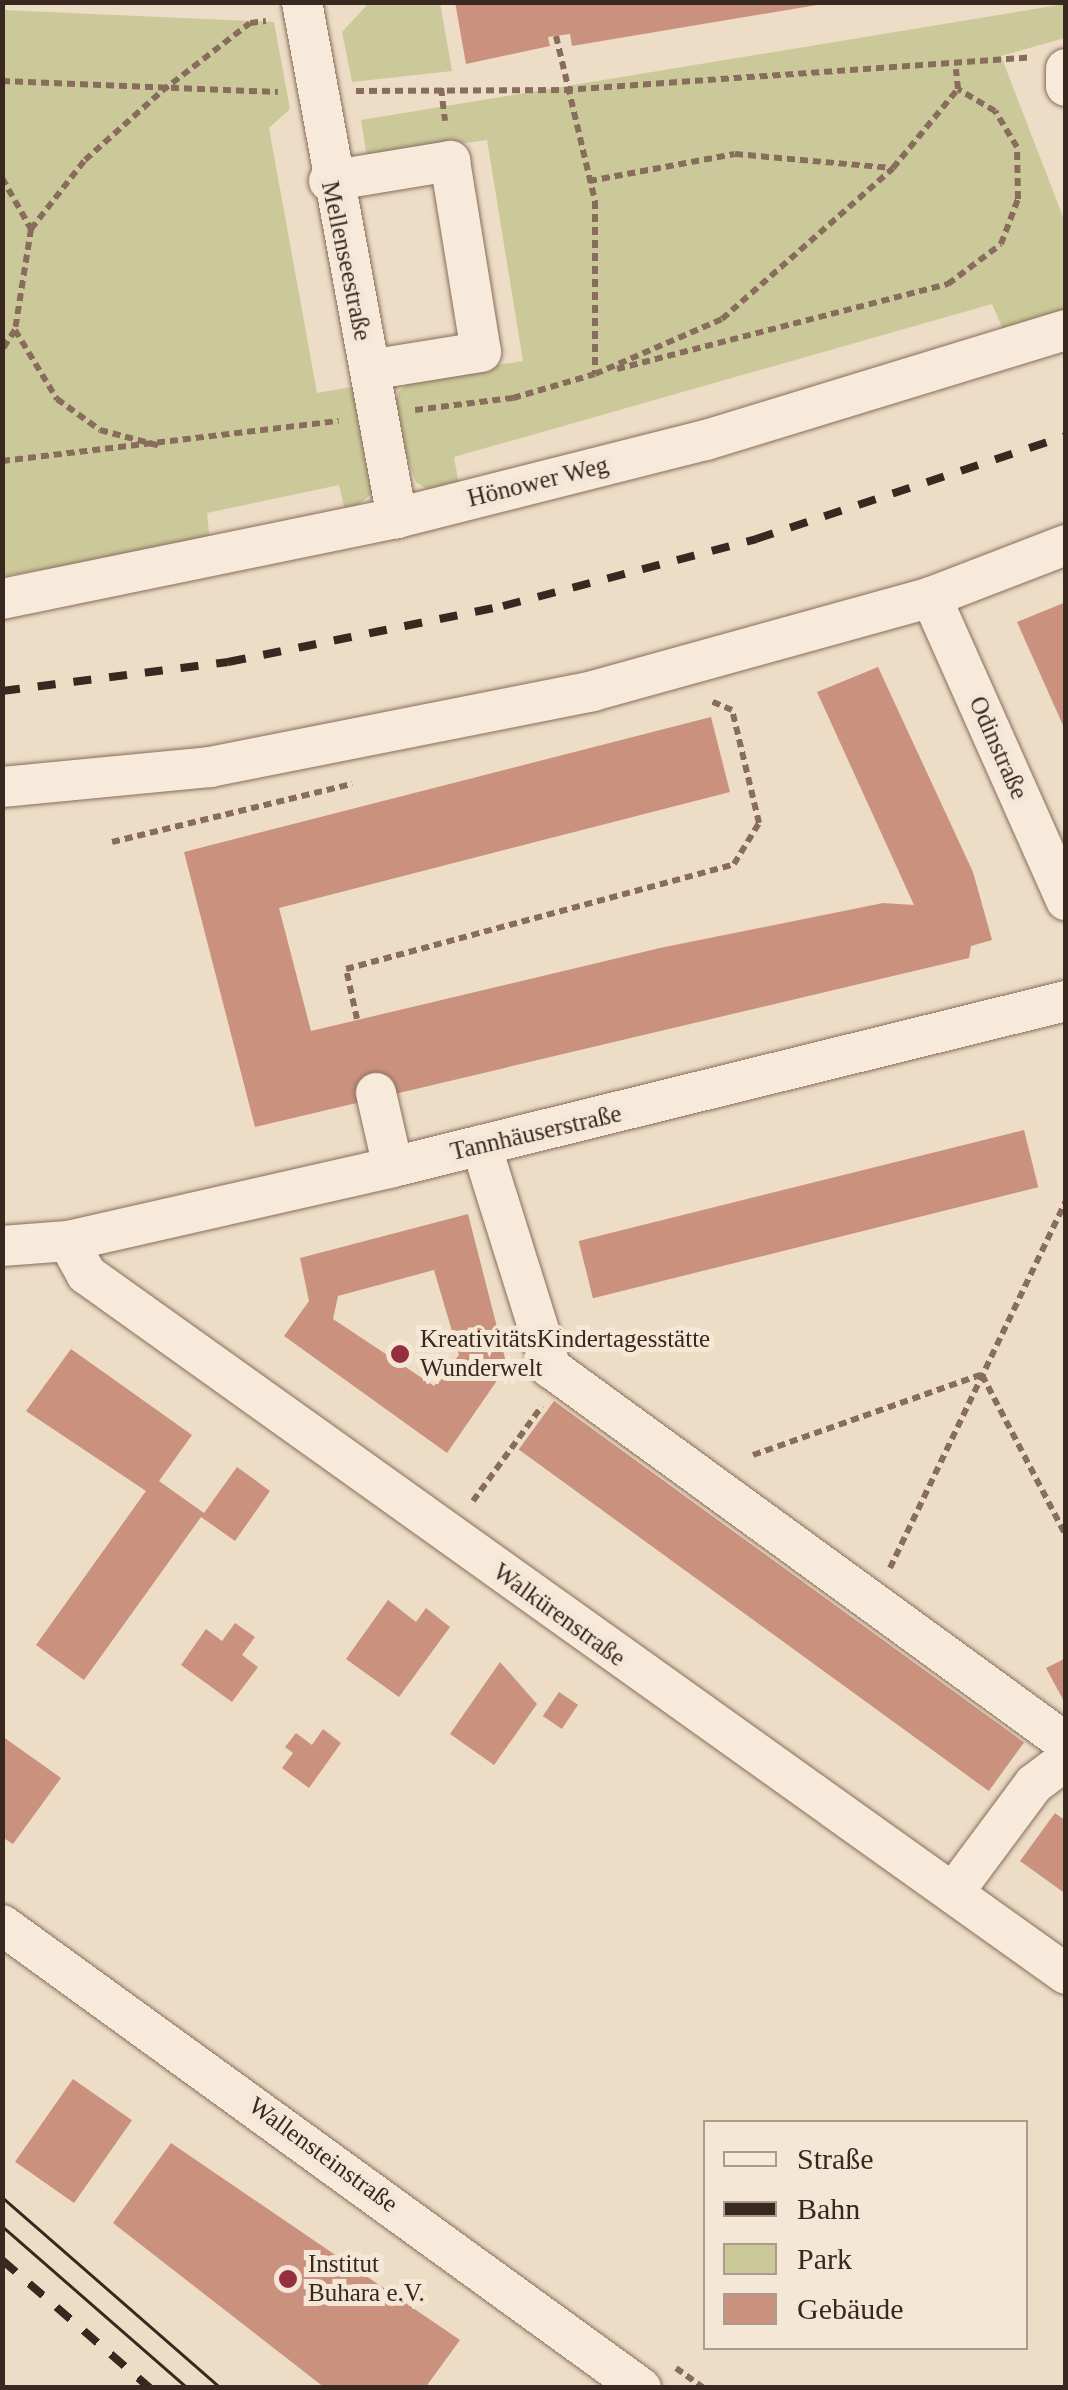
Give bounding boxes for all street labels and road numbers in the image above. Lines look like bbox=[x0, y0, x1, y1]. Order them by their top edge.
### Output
street label: Mellenseestraße bbox=[314, 178, 378, 344]
street label: Hönower Weg bbox=[464, 450, 612, 514]
street label: Odinstraße bbox=[962, 692, 1034, 804]
street label: Tannhäuserstraße bbox=[448, 1099, 624, 1167]
street label: Walkürenstraße bbox=[487, 1557, 631, 1673]
street label: Wallensteinstraße bbox=[243, 2091, 403, 2219]

